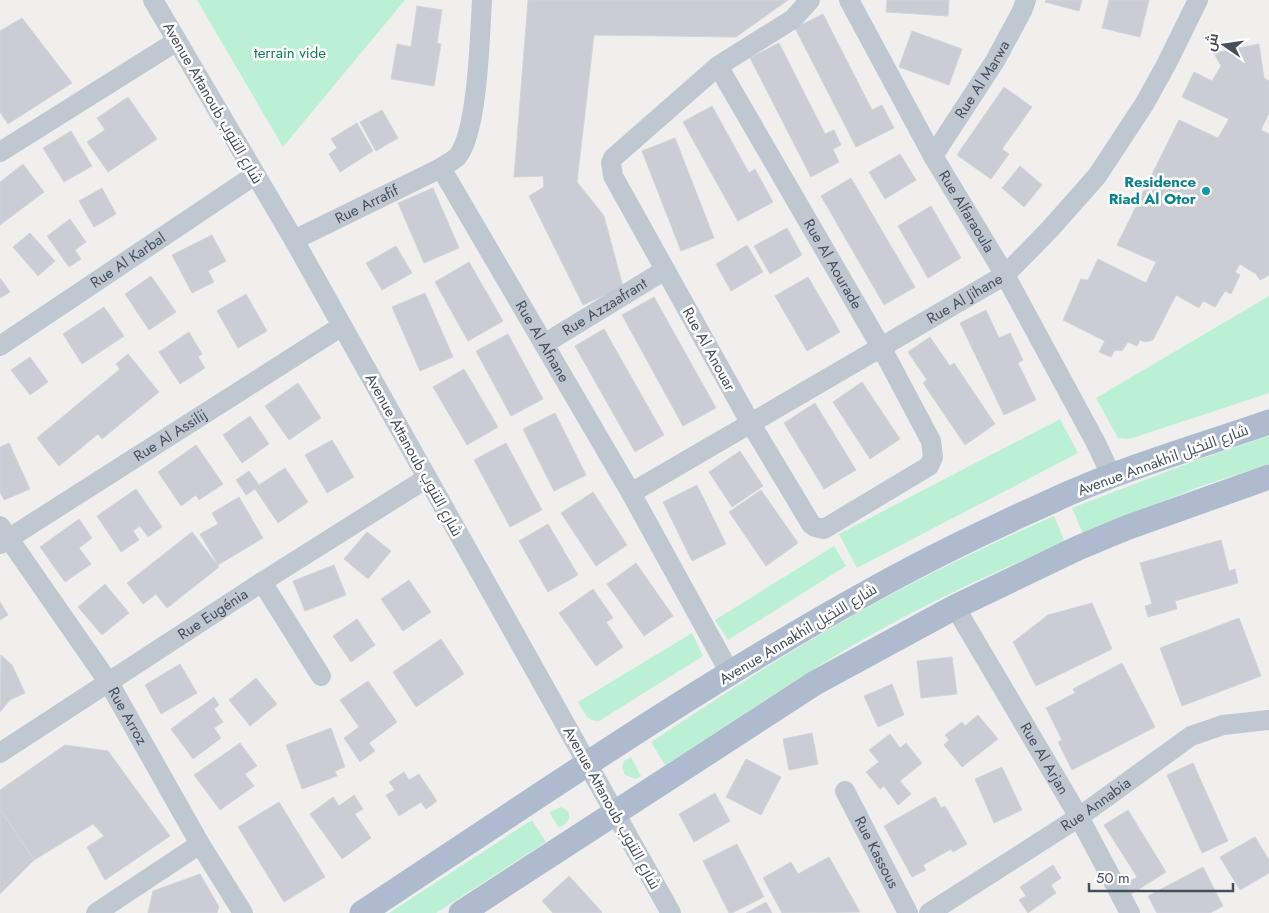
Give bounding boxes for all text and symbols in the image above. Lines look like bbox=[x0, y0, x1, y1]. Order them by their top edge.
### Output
street label: Avenue Attanoub شارع التنوب bbox=[158, 18, 268, 188]
north arrow bbox=[1199, 20, 1249, 70]
text: ش bbox=[1200, 31, 1223, 53]
street label: Rue Al Marwa bbox=[949, 36, 1015, 123]
park label: terrain vide bbox=[254, 42, 326, 64]
street label: Rue Alfaraoula bbox=[933, 166, 1000, 257]
place label: Residence Riad Al Otor bbox=[1109, 171, 1197, 210]
street label: Rue Arrafif bbox=[331, 179, 403, 229]
marker: Residence Riad Al Otor bbox=[1200, 185, 1212, 197]
street label: Rue Al Aourade bbox=[798, 215, 868, 314]
street label: Rue Al Karbal bbox=[86, 227, 170, 293]
street label: Rue Al Jihane bbox=[922, 268, 1007, 329]
street label: Rue Azzaafrant bbox=[558, 272, 652, 341]
street label: Rue Al Afnane bbox=[510, 297, 575, 387]
street label: Rue Al Anouar bbox=[677, 303, 741, 396]
street label: Avenue Attanoub شارع التنوب bbox=[360, 369, 468, 541]
street label: Rue Al Assilij bbox=[129, 404, 211, 467]
street label: Avenue Annakhil شارع النخيل bbox=[1074, 419, 1252, 501]
street label: Avenue Annakhil شارع النخيل bbox=[715, 578, 881, 690]
street label: Rue Eugénia bbox=[173, 583, 252, 645]
street label: Rue Arroz bbox=[102, 683, 153, 749]
street label: Rue Al Arjan bbox=[1015, 718, 1074, 799]
street label: Avenue Attanoub شارع التنوب bbox=[558, 722, 666, 894]
street label: Rue Annabia bbox=[1057, 772, 1135, 837]
street label: Rue Kassous bbox=[849, 812, 904, 892]
scale bar bbox=[1089, 860, 1233, 892]
text: 50 m bbox=[1096, 867, 1130, 889]

